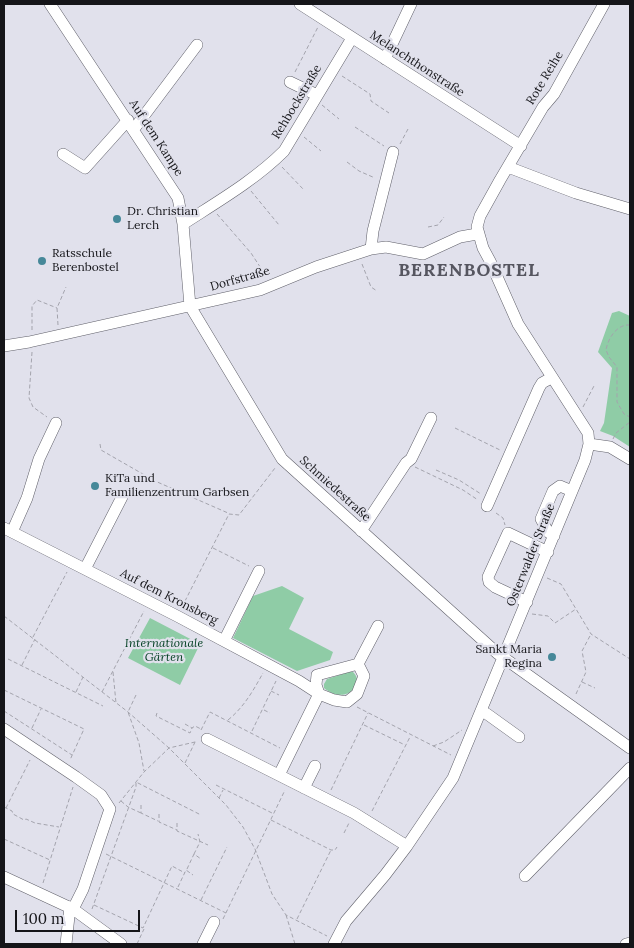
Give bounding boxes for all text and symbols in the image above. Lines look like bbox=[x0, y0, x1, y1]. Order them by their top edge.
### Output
street label: Melanchthonstraße bbox=[367, 28, 467, 100]
street label: Rote Reihe bbox=[523, 49, 567, 107]
street label: Rehbockstraße bbox=[269, 62, 325, 142]
street label: Auf dem Kampe bbox=[126, 97, 186, 179]
place label: Dr. Christian Lerch bbox=[127, 205, 198, 233]
marker: Dr. Christian Lerch bbox=[111, 213, 123, 225]
place label: Ratsschule Berenbostel bbox=[52, 247, 119, 275]
marker: Ratsschule Berenbostel bbox=[36, 255, 48, 267]
district label: BERENBOSTEL bbox=[397, 260, 541, 282]
street label: Dorfstraße bbox=[209, 264, 271, 294]
street label: Schmiedestraße bbox=[296, 453, 374, 525]
place label: KiTa und Familienzentrum Garbsen bbox=[105, 472, 249, 500]
marker: KiTa und Familienzentrum Garbsen bbox=[89, 480, 101, 492]
street label: Osterwalder Straße bbox=[504, 501, 558, 609]
street label: Auf dem Kronsberg bbox=[118, 566, 220, 628]
park label: Internationale Gärten bbox=[125, 637, 203, 665]
place label: Sankt Maria Regina bbox=[476, 643, 542, 671]
marker: Sankt Maria Regina bbox=[546, 651, 558, 663]
scale bar bbox=[18, 900, 142, 932]
text: 100 m bbox=[23, 909, 64, 928]

